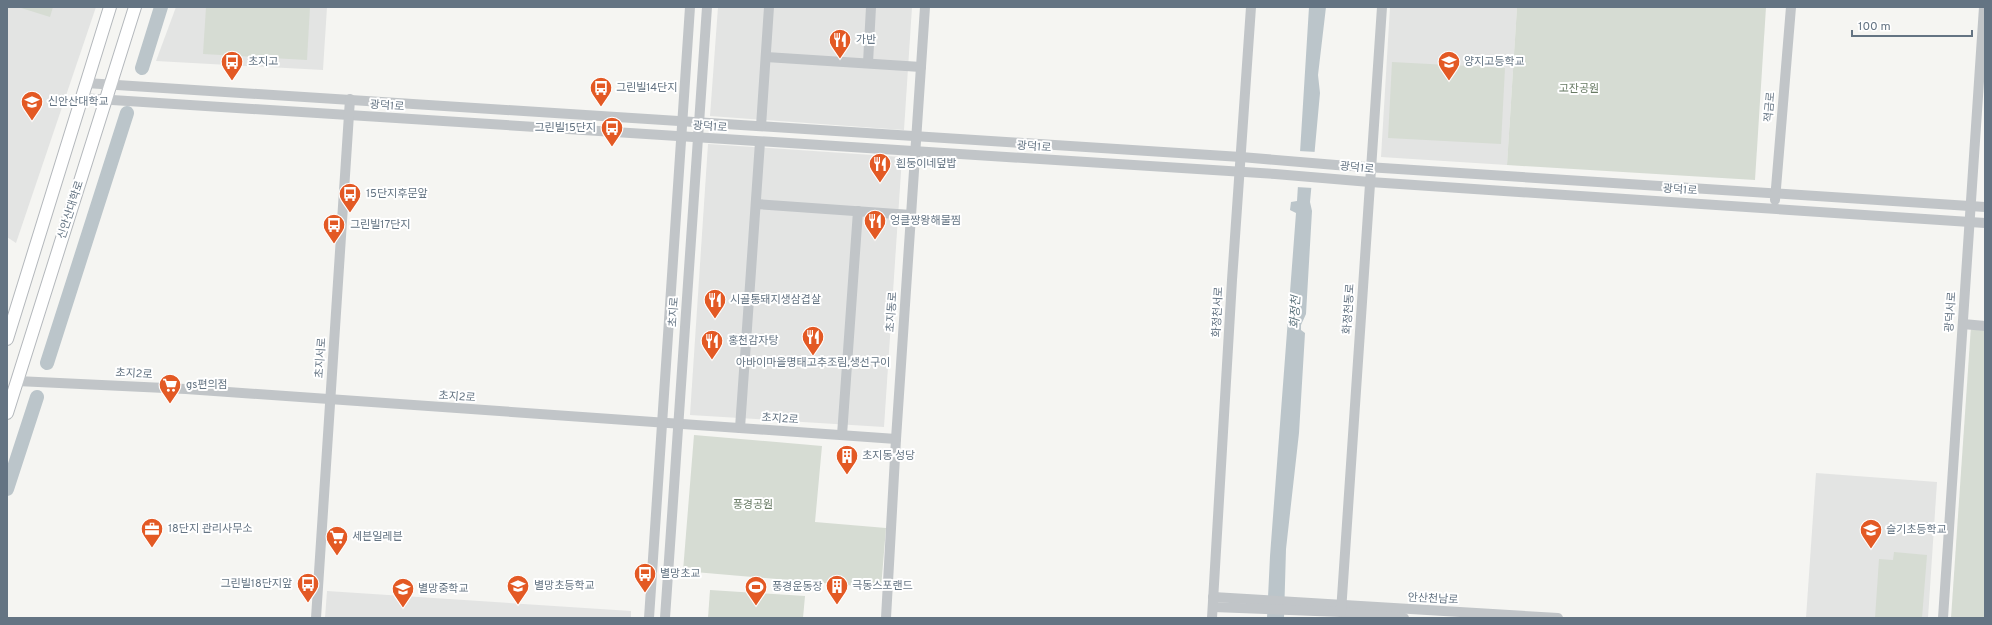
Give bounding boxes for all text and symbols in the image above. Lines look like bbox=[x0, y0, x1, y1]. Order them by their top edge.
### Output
scale bar bbox=[1852, 12, 1972, 38]
text: 100 m bbox=[1858, 19, 1891, 35]
restaurant icon: 가반 bbox=[827, 27, 853, 60]
place label: 가반 bbox=[856, 33, 876, 47]
bus stop icon: 초지고 bbox=[219, 49, 245, 82]
school or university icon: 양지고등학교 bbox=[1436, 49, 1462, 82]
place label: 초지고 bbox=[248, 55, 278, 69]
place label: 양지고등학교 bbox=[1464, 55, 1525, 69]
bus stop icon: 그린빌14단지 bbox=[588, 75, 614, 108]
place label: 그린빌14단지 bbox=[616, 81, 677, 95]
park label: 고잔공원 bbox=[1559, 82, 1599, 96]
school or university icon: 신안산대학교 bbox=[19, 89, 45, 122]
street label: 적금로 bbox=[1762, 91, 1778, 123]
place label: 신안산대학교 bbox=[48, 95, 109, 109]
street label: 광덕1로 bbox=[369, 98, 405, 114]
bus stop icon: 그린빌15단지 bbox=[599, 115, 625, 148]
street label: 광덕1로 bbox=[692, 119, 728, 135]
place label: 그린빌15단지 bbox=[534, 121, 596, 135]
street label: 광덕1로 bbox=[1016, 139, 1052, 155]
restaurant icon: 흰둥이네덮밥 bbox=[867, 151, 893, 184]
place label: 흰둥이네덮밥 bbox=[896, 157, 957, 171]
street label: 광덕1로 bbox=[1339, 159, 1375, 177]
street label: 신안산대학로 bbox=[55, 179, 87, 241]
bus stop icon: 15단지후문앞 bbox=[337, 181, 363, 214]
street label: 광덕1로 bbox=[1662, 182, 1698, 198]
place label: 15단지후문앞 bbox=[366, 187, 428, 201]
restaurant icon: 엉클짱왕해물찜 bbox=[862, 208, 888, 241]
bus stop icon: 그린빌17단지 bbox=[321, 212, 347, 245]
place label: 엉클짱왕해물찜 bbox=[890, 214, 961, 228]
place label: 그린빌17단지 bbox=[350, 218, 410, 232]
street label: 화정천동로 bbox=[1340, 283, 1358, 335]
street label: 화정천서로 bbox=[1210, 286, 1226, 338]
restaurant icon: 시골통돼지생삼겹살 bbox=[702, 287, 728, 320]
street label: 초지동로 bbox=[884, 291, 900, 333]
street label: 광덕서로 bbox=[1943, 291, 1959, 333]
place label: 시골통돼지생삼겹살 bbox=[730, 293, 821, 307]
water label: 화정천 bbox=[1287, 293, 1305, 329]
street label: 초지로 bbox=[666, 296, 682, 328]
restaurant icon: 아바이마을명태고추조림,생선구이 bbox=[800, 324, 826, 357]
restaurant icon: 홍천감자탕 bbox=[699, 328, 725, 361]
place label: 홍천감자탕 bbox=[728, 334, 779, 348]
street label: 초지서로 bbox=[313, 337, 329, 379]
place label: 아바이마을명태고추조림,생선구이 bbox=[736, 356, 890, 370]
street label: 초지2로 bbox=[115, 366, 153, 382]
supermarket icon: gs편의점 bbox=[157, 372, 183, 405]
place label: gs편의점 bbox=[186, 378, 228, 392]
street label: 초지2로 bbox=[438, 389, 476, 405]
street label: 초지2로 bbox=[761, 411, 799, 427]
building icon: 초지동 성당 bbox=[834, 443, 860, 476]
place label: 초지동 성당 bbox=[862, 449, 915, 463]
park label: 풍경공원 bbox=[733, 498, 773, 512]
office icon: 18단지 관리사무소 bbox=[139, 516, 165, 549]
school or university icon: 슬기초등학교 bbox=[1858, 517, 1884, 550]
place label: 18단지 관리사무소 bbox=[168, 522, 252, 536]
place label: 슬기초등학교 bbox=[1886, 523, 1947, 537]
supermarket icon: 세븐일레븐 bbox=[324, 524, 350, 557]
place label: 세븐일레븐 bbox=[352, 530, 403, 544]
bus stop icon: 별망초교 bbox=[632, 561, 658, 594]
place label: 별망초교 bbox=[660, 567, 700, 581]
bus stop icon: 그린빌18단지앞 bbox=[295, 571, 321, 604]
school or university icon: 별망초등학교 bbox=[505, 573, 531, 606]
building icon: 극동스포랜드 bbox=[824, 573, 850, 606]
sports icon: 풍경운동장 bbox=[743, 574, 769, 607]
school or university icon: 별망중학교 bbox=[390, 576, 416, 609]
place label: 그린빌18단지앞 bbox=[220, 577, 292, 591]
place label: 별망초등학교 bbox=[534, 579, 595, 593]
place label: 극동스포랜드 bbox=[852, 579, 913, 593]
place label: 풍경운동장 bbox=[772, 580, 823, 594]
place label: 별망중학교 bbox=[418, 582, 469, 596]
street label: 안산천남로 bbox=[1407, 591, 1459, 607]

